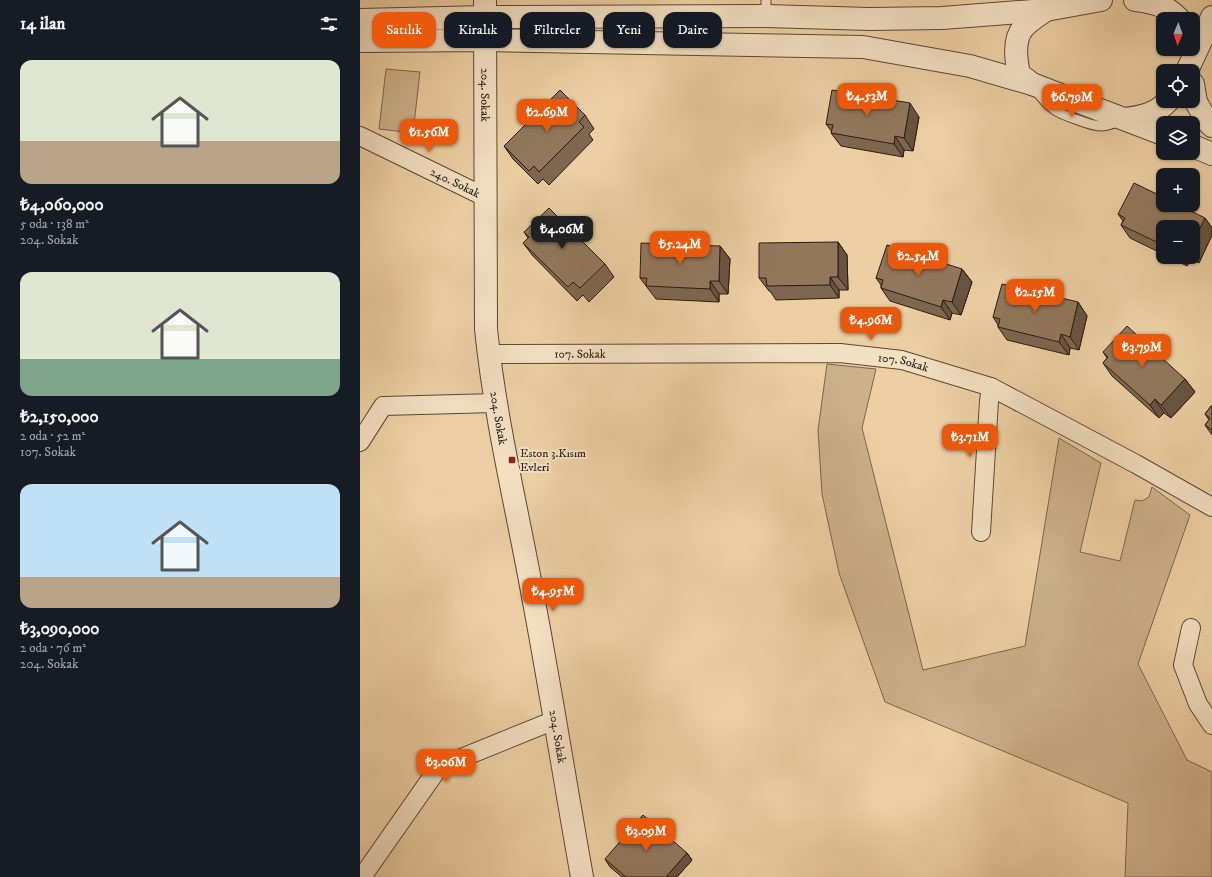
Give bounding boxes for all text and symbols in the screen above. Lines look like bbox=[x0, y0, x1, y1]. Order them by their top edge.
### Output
chip: Satılık bbox=[372, 12, 436, 48]
chip: Kiralık bbox=[444, 12, 512, 48]
chip: Filtreler bbox=[520, 12, 595, 48]
chip: Yeni bbox=[603, 12, 655, 48]
chip: Daire bbox=[663, 12, 722, 48]
north arrow bbox=[1156, 12, 1200, 56]
map controls bbox=[1156, 12, 1200, 264]
text: 14 ilan bbox=[20, 13, 65, 35]
icon: filters bbox=[318, 13, 340, 35]
button: locate bbox=[1156, 64, 1200, 108]
street label: 204. Sokak bbox=[477, 68, 492, 122]
pin: ₺4.53M bbox=[834, 83, 900, 117]
pin: ₺6.79M bbox=[1039, 84, 1105, 118]
icon: home bbox=[144, 86, 216, 158]
text: ₺4.53M bbox=[846, 88, 888, 104]
text: ₺6.79M bbox=[1051, 89, 1093, 105]
pin: ₺2.69M bbox=[514, 99, 580, 133]
text: ₺2.69M bbox=[526, 104, 568, 120]
button: layers bbox=[1156, 116, 1200, 160]
pin: ₺1.56M bbox=[396, 119, 462, 153]
text: ₺1.56M bbox=[409, 124, 449, 140]
street label: 240. Sokak bbox=[428, 164, 483, 202]
button: + bbox=[1156, 168, 1200, 212]
text: ₺4,060,000 bbox=[20, 194, 104, 216]
text: 5 oda · 138 m² bbox=[20, 216, 89, 232]
pin: ₺4.06M bbox=[529, 216, 595, 250]
button: − bbox=[1156, 220, 1200, 264]
text: ₺4.06M bbox=[540, 221, 584, 237]
pin: ₺5.24M bbox=[647, 231, 713, 265]
text: 204. Sokak bbox=[20, 232, 79, 248]
text: ₺5.24M bbox=[659, 236, 701, 252]
pin: ₺2.54M bbox=[885, 243, 951, 277]
text: ₺2.54M bbox=[897, 248, 939, 264]
pin: ₺2.15M bbox=[1002, 279, 1068, 313]
text: ₺2.15M bbox=[1015, 284, 1055, 300]
icon: home bbox=[144, 298, 216, 370]
pin: ₺4.96M bbox=[838, 307, 904, 341]
text: ₺4.96M bbox=[849, 312, 893, 328]
pin: ₺3.79M bbox=[1109, 334, 1175, 368]
text: ₺3.79M bbox=[1122, 339, 1162, 355]
street label: 107. Sokak bbox=[554, 347, 606, 362]
street label: 107. Sokak bbox=[877, 350, 930, 376]
street label: 204. Sokak bbox=[486, 390, 510, 446]
text: ₺2,150,000 bbox=[20, 406, 99, 428]
pin: ₺3.71M bbox=[937, 424, 1003, 458]
text: 2 oda · 52 m² bbox=[20, 428, 85, 444]
text: ₺3.71M bbox=[951, 429, 989, 445]
text: 107. Sokak bbox=[20, 444, 76, 460]
place label: Eston 3.Kısım Evleri bbox=[520, 446, 586, 475]
marker: Eston 3.Kısım Evleri bbox=[507, 455, 517, 465]
icon: home bbox=[144, 510, 216, 582]
pin: ₺4.95M bbox=[520, 578, 586, 612]
text: ₺4.95M bbox=[531, 583, 575, 599]
text: ₺3,090,000 bbox=[20, 618, 99, 640]
text: 2 oda · 76 m² bbox=[20, 640, 86, 656]
text: 204. Sokak bbox=[20, 656, 79, 672]
street label: 204. Sokak bbox=[545, 709, 569, 765]
pin: ₺3.06M bbox=[413, 749, 479, 783]
text: ₺3.06M bbox=[425, 754, 467, 770]
pin: ₺3.09M bbox=[613, 818, 679, 852]
text: ₺3.09M bbox=[626, 823, 666, 839]

